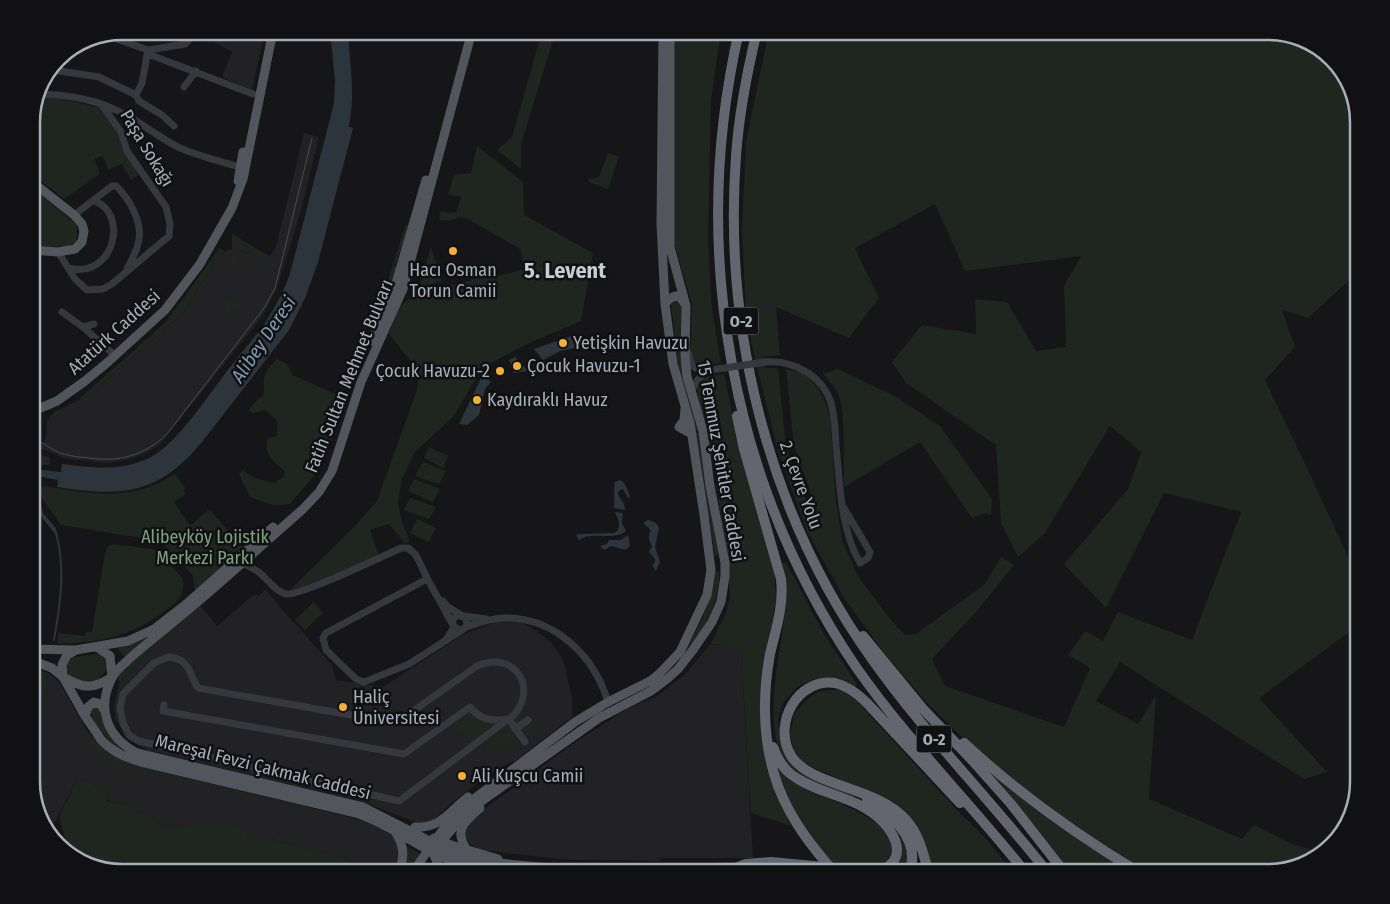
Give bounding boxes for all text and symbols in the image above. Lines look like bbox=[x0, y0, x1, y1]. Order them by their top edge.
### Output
street label: Paşa Sokağı bbox=[115, 106, 179, 190]
marker: Hacı Osman Torun Camii bbox=[447, 245, 459, 257]
district label: 5. Levent bbox=[524, 257, 606, 284]
place label: Hacı Osman Torun Camii bbox=[409, 259, 497, 302]
street label: Fatih Sultan Mehmet Bulvarı bbox=[300, 276, 398, 476]
street label: Atatürk Caddesi bbox=[63, 285, 165, 379]
water label: Alibey Deresi bbox=[226, 291, 301, 388]
road number: O-2 bbox=[724, 308, 758, 334]
place label: Yetişkin Havuzu bbox=[573, 332, 688, 354]
marker: Yetişkin Havuzu bbox=[557, 337, 569, 349]
place label: Çocuk Havuzu-1 bbox=[527, 355, 641, 377]
street label: 15 Temmuz Şehitler Caddesi bbox=[692, 359, 750, 563]
place label: Çocuk Havuzu-2 bbox=[375, 360, 490, 382]
marker: Çocuk Havuzu-1 bbox=[511, 360, 523, 372]
marker: Çocuk Havuzu-2 bbox=[494, 365, 506, 377]
place label: Kaydıraklı Havuz bbox=[487, 389, 608, 411]
marker: Kaydıraklı Havuz bbox=[471, 394, 483, 406]
street label: 2. Çevre Yolu bbox=[775, 438, 827, 532]
park label: Alibeyköy Lojistik Merkezi Parkı bbox=[141, 526, 269, 569]
place label: Haliç Üniversitesi bbox=[353, 686, 439, 729]
marker: Haliç Üniversitesi bbox=[337, 701, 349, 713]
road number: O-2 bbox=[916, 726, 952, 752]
street label: Mareşal Fevzi Çakmak Caddesi bbox=[153, 730, 373, 804]
place label: Ali Kuşcu Camii bbox=[472, 765, 583, 787]
marker: Ali Kuşcu Camii bbox=[456, 770, 468, 782]

